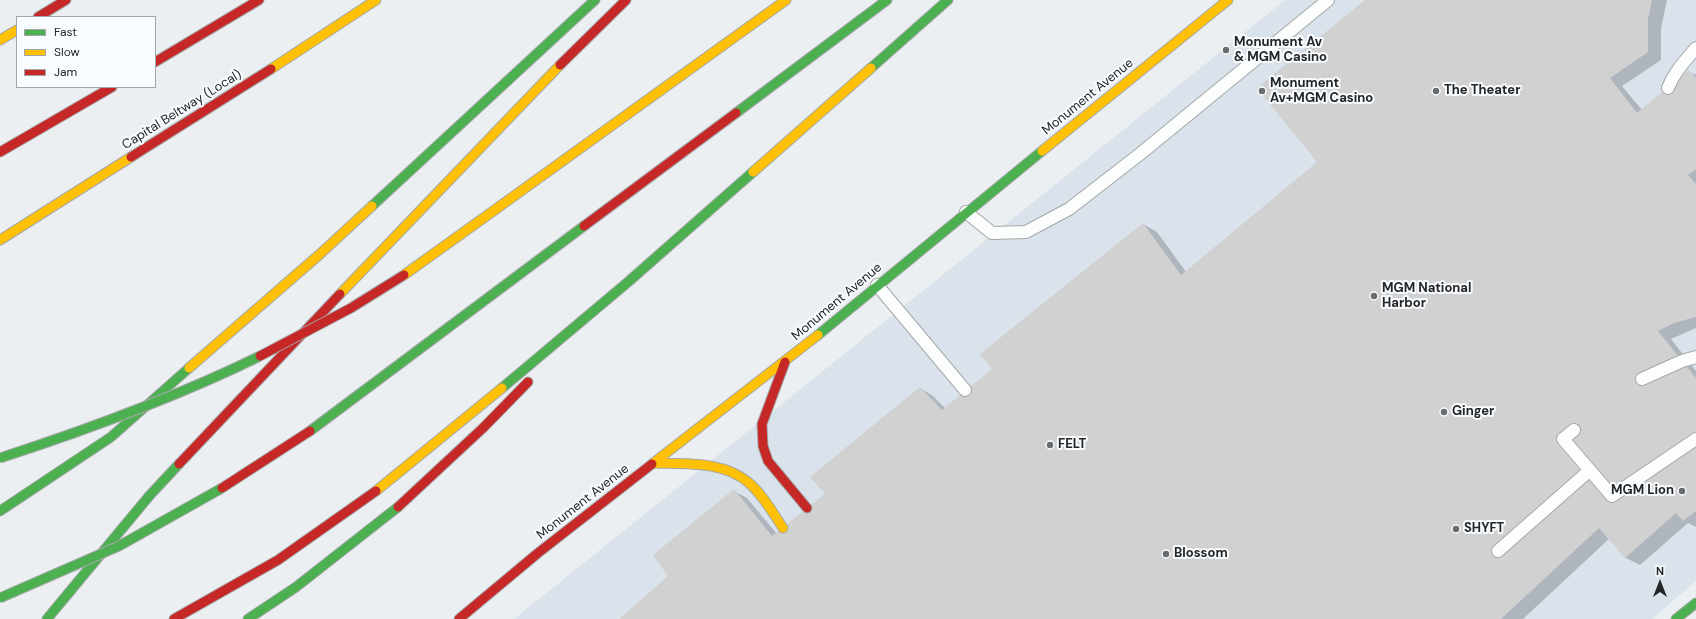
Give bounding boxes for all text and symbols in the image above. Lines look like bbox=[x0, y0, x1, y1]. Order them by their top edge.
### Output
legend bbox=[16, 16, 156, 88]
text: Fast bbox=[54, 24, 77, 40]
place label: Monument Av & MGM Casino bbox=[1234, 35, 1327, 66]
text: Slow bbox=[54, 44, 80, 60]
marker: Monument Av & MGM Casino bbox=[1221, 45, 1231, 55]
street label: Monument Avenue bbox=[1039, 55, 1137, 139]
text: Jam bbox=[54, 64, 77, 80]
street label: Capital Beltway (Local) bbox=[119, 67, 245, 153]
place label: Monument Av+MGM Casino bbox=[1270, 76, 1373, 107]
place label: The Theater bbox=[1444, 83, 1520, 99]
marker: Monument Av+MGM Casino bbox=[1257, 86, 1267, 96]
marker: The Theater bbox=[1431, 86, 1441, 96]
street label: Monument Avenue bbox=[789, 260, 885, 344]
place label: MGM National Harbor bbox=[1382, 281, 1471, 312]
marker: MGM National Harbor bbox=[1369, 291, 1379, 301]
place label: Ginger bbox=[1452, 404, 1494, 420]
marker: Ginger bbox=[1439, 407, 1449, 417]
place label: FELT bbox=[1058, 437, 1086, 453]
marker: FELT bbox=[1045, 440, 1055, 450]
street label: Monument Avenue bbox=[534, 461, 632, 543]
place label: MGM Lion bbox=[1611, 483, 1674, 499]
marker: MGM Lion bbox=[1677, 486, 1687, 496]
place label: SHYFT bbox=[1464, 521, 1504, 537]
marker: SHYFT bbox=[1451, 524, 1461, 534]
place label: Blossom bbox=[1174, 546, 1228, 562]
marker: Blossom bbox=[1161, 549, 1171, 559]
north arrow bbox=[1640, 563, 1680, 603]
text: N bbox=[1656, 564, 1664, 578]

